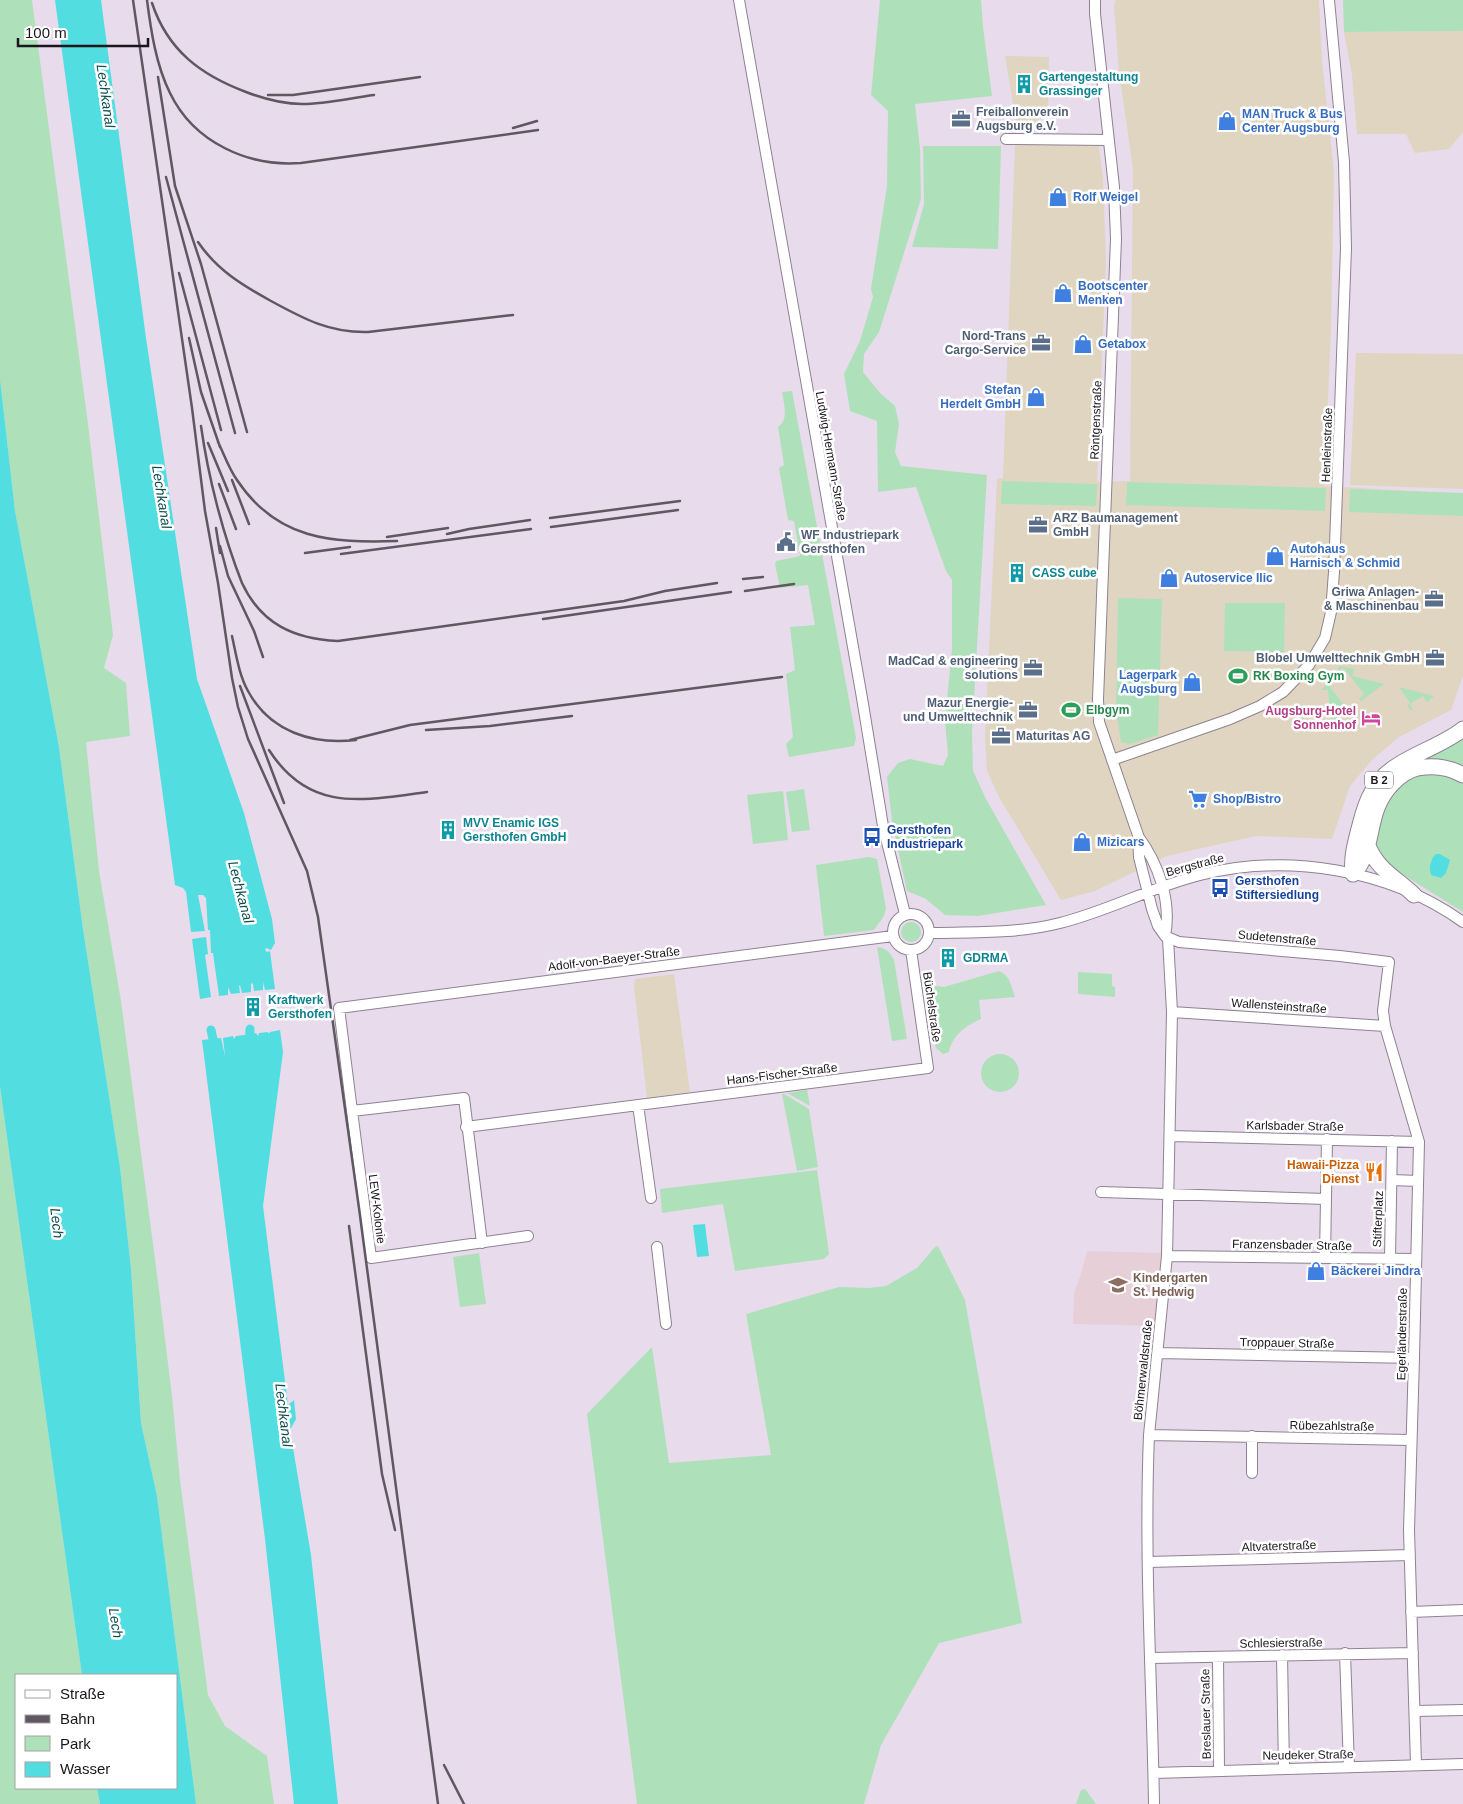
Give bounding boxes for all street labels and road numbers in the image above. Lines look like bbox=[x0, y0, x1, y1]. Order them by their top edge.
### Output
street label: Röntgenstraße bbox=[1088, 380, 1104, 460]
street label: Ludwig-Hermann-Straße bbox=[813, 390, 849, 522]
street label: Henleinstraße bbox=[1319, 407, 1335, 483]
road number: B 2 bbox=[1365, 772, 1393, 788]
street label: Bergstraße bbox=[1165, 850, 1226, 879]
street label: Sudetenstraße bbox=[1237, 928, 1317, 948]
street label: Adolf-von-Baeyer-Straße bbox=[547, 944, 681, 974]
street label: Büchelstraße bbox=[920, 971, 944, 1043]
street label: Wallensteinstraße bbox=[1231, 996, 1327, 1016]
street label: Hans-Fischer-Straße bbox=[726, 1060, 838, 1088]
street label: Karlsbader Straße bbox=[1246, 1118, 1344, 1134]
street label: LEW-Kolonie bbox=[366, 1173, 388, 1245]
street label: Stifterplatz bbox=[1370, 1190, 1386, 1248]
street label: Franzensbader Straße bbox=[1232, 1237, 1352, 1253]
street label: Egerländerstraße bbox=[1394, 1287, 1410, 1380]
street label: Böhmerwaldstraße bbox=[1131, 1319, 1155, 1421]
street label: Troppauer Straße bbox=[1240, 1335, 1335, 1351]
street label: Rübezahlstraße bbox=[1290, 1418, 1375, 1434]
street label: Altvaterstraße bbox=[1241, 1538, 1317, 1554]
street label: Schlesierstraße bbox=[1239, 1635, 1323, 1651]
street label: Breslauer Straße bbox=[1198, 1668, 1214, 1759]
street label: Neudeker Straße bbox=[1262, 1747, 1354, 1763]

